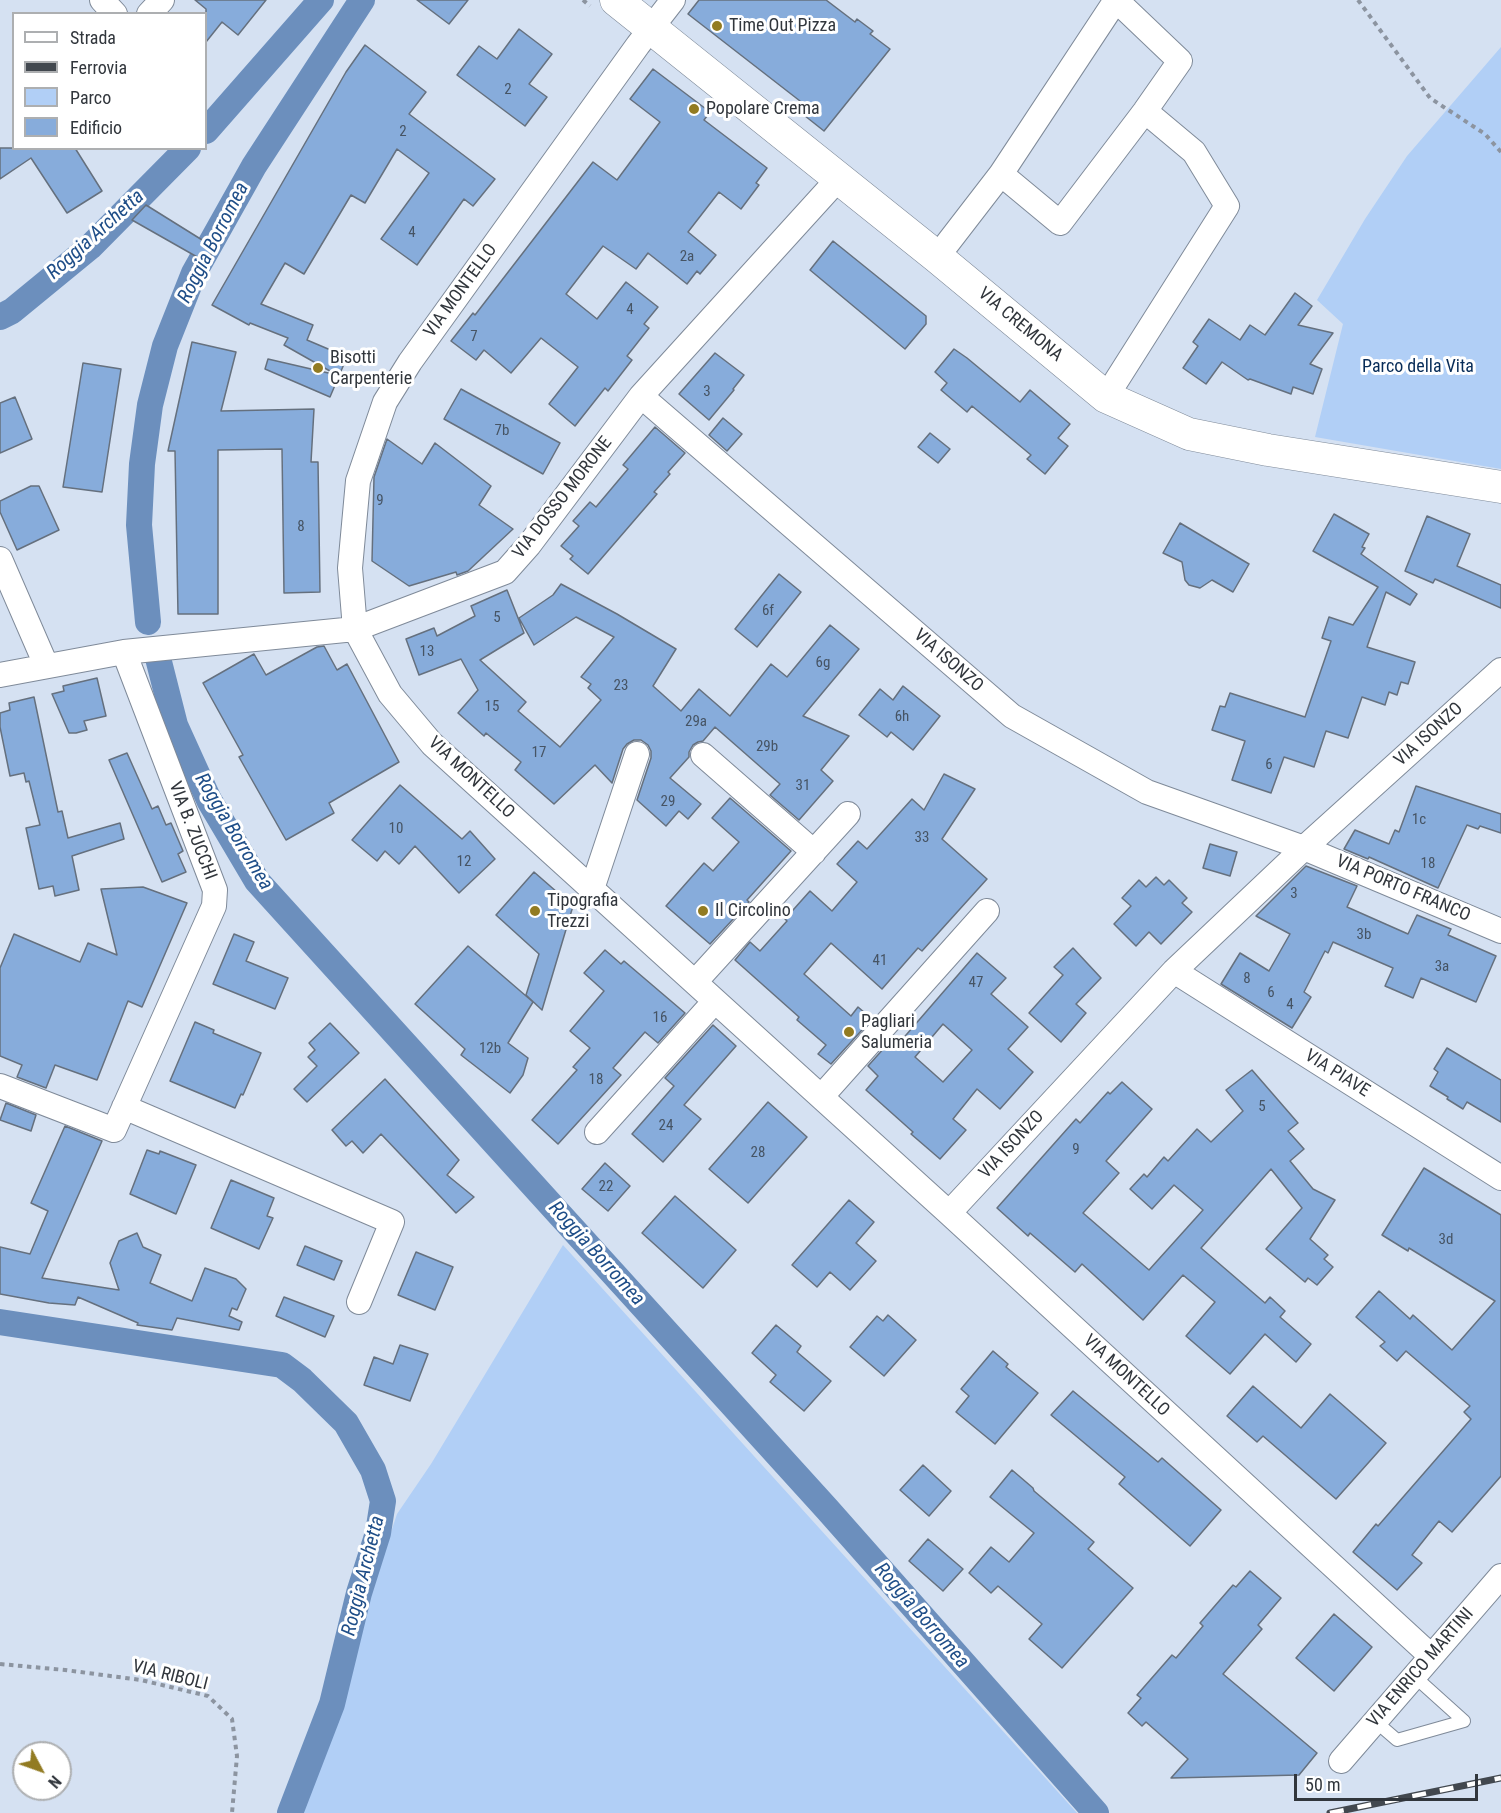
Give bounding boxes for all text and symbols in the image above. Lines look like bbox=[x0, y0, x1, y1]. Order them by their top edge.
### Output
legend bbox=[12, 12, 207, 150]
place label: Time Out Pizza bbox=[729, 15, 836, 37]
marker: Time Out Pizza bbox=[710, 19, 724, 33]
text: Strada bbox=[70, 27, 116, 48]
text: Ferrovia bbox=[70, 57, 127, 78]
house number: 2 bbox=[504, 81, 512, 99]
text: Parco bbox=[70, 87, 111, 108]
place label: Popolare Crema bbox=[706, 98, 820, 120]
marker: Popolare Crema bbox=[687, 102, 701, 116]
text: Edificio bbox=[70, 117, 122, 138]
house number: 2 bbox=[399, 123, 407, 141]
water label: Roggia Borromea bbox=[173, 179, 255, 307]
water label: Roggia Archetta bbox=[42, 185, 150, 285]
house number: 4 bbox=[408, 224, 416, 242]
street label: VIA MONTELLO bbox=[420, 240, 502, 342]
house number: 2a bbox=[680, 248, 694, 266]
street label: VIA CREMONA bbox=[973, 283, 1067, 367]
house number: 4 bbox=[626, 301, 634, 319]
house number: 7 bbox=[470, 328, 478, 346]
place label: Bisotti Carpenterie bbox=[330, 347, 412, 389]
park label: Parco della Vita bbox=[1362, 356, 1474, 378]
marker: Bisotti Carpenterie bbox=[311, 361, 325, 375]
house number: 3 bbox=[703, 383, 711, 401]
house number: 7b bbox=[495, 422, 509, 440]
street label: VIA DOSSO MORONE bbox=[509, 433, 617, 563]
house number: 9 bbox=[376, 492, 384, 510]
house number: 8 bbox=[297, 518, 305, 536]
house number: 6f bbox=[762, 602, 774, 620]
house number: 5 bbox=[493, 609, 501, 627]
street label: VIA ISONZO bbox=[909, 625, 987, 697]
house number: 13 bbox=[420, 643, 434, 661]
house number: 6g bbox=[816, 654, 830, 672]
house number: 23 bbox=[614, 677, 628, 695]
house number: 15 bbox=[485, 698, 499, 716]
street label: VIA ISONZO bbox=[1390, 699, 1468, 771]
house number: 6h bbox=[895, 708, 909, 726]
house number: 29a bbox=[685, 713, 707, 731]
street label: VIA MONTELLO bbox=[423, 733, 519, 823]
house number: 29b bbox=[756, 738, 778, 756]
house number: 17 bbox=[532, 744, 546, 762]
house number: 6 bbox=[1265, 756, 1273, 774]
water label: Roggia Borromea bbox=[189, 769, 277, 895]
house number: 31 bbox=[796, 777, 810, 795]
street label: VIA B. ZUCCHI bbox=[163, 779, 221, 883]
house number: 29 bbox=[661, 793, 675, 811]
house number: 1c bbox=[1412, 811, 1426, 829]
house number: 10 bbox=[389, 820, 403, 838]
house number: 33 bbox=[915, 829, 929, 847]
street label: VIA PORTO FRANCO bbox=[1333, 851, 1473, 927]
house number: 12 bbox=[457, 853, 471, 871]
house number: 18 bbox=[1421, 855, 1435, 873]
house number: 3 bbox=[1290, 885, 1298, 903]
place label: Tipografia Trezzi bbox=[547, 890, 618, 932]
place label: Il Circolino bbox=[715, 900, 791, 922]
marker: Tipografia Trezzi bbox=[528, 904, 542, 918]
marker: Il Circolino bbox=[696, 904, 710, 918]
house number: 3b bbox=[1357, 926, 1371, 944]
house number: 41 bbox=[873, 952, 887, 970]
house number: 3a bbox=[1435, 958, 1449, 976]
house number: 8 bbox=[1243, 970, 1251, 988]
house number: 47 bbox=[969, 974, 983, 992]
house number: 6 bbox=[1267, 984, 1275, 1002]
house number: 4 bbox=[1286, 996, 1294, 1014]
house number: 16 bbox=[653, 1009, 667, 1027]
place label: Pagliari Salumeria bbox=[861, 1011, 932, 1054]
marker: Pagliari Salumeria bbox=[842, 1025, 856, 1039]
house number: 12b bbox=[479, 1040, 501, 1058]
street label: VIA PIAVE bbox=[1301, 1046, 1373, 1102]
house number: 18 bbox=[589, 1071, 603, 1089]
house number: 5 bbox=[1258, 1098, 1266, 1116]
street label: VIA ISONZO bbox=[975, 1107, 1049, 1183]
house number: 24 bbox=[659, 1117, 673, 1135]
house number: 9 bbox=[1072, 1141, 1080, 1159]
house number: 28 bbox=[751, 1144, 765, 1162]
house number: 22 bbox=[599, 1178, 613, 1196]
water label: Roggia Borromea bbox=[543, 1197, 649, 1311]
house number: 3d bbox=[1439, 1231, 1453, 1249]
street label: VIA MONTELLO bbox=[1078, 1331, 1174, 1421]
water label: Roggia Archetta bbox=[338, 1514, 390, 1638]
water label: Roggia Borromea bbox=[869, 1558, 973, 1674]
street label: VIA ENRICO MARTINI bbox=[1363, 1604, 1479, 1732]
street label: VIA RIBOLI bbox=[130, 1656, 210, 1696]
north arrow bbox=[12, 1741, 72, 1801]
scale bar bbox=[1297, 1762, 1482, 1800]
text: N bbox=[44, 1772, 65, 1792]
text: 50 m bbox=[1305, 1774, 1340, 1795]

